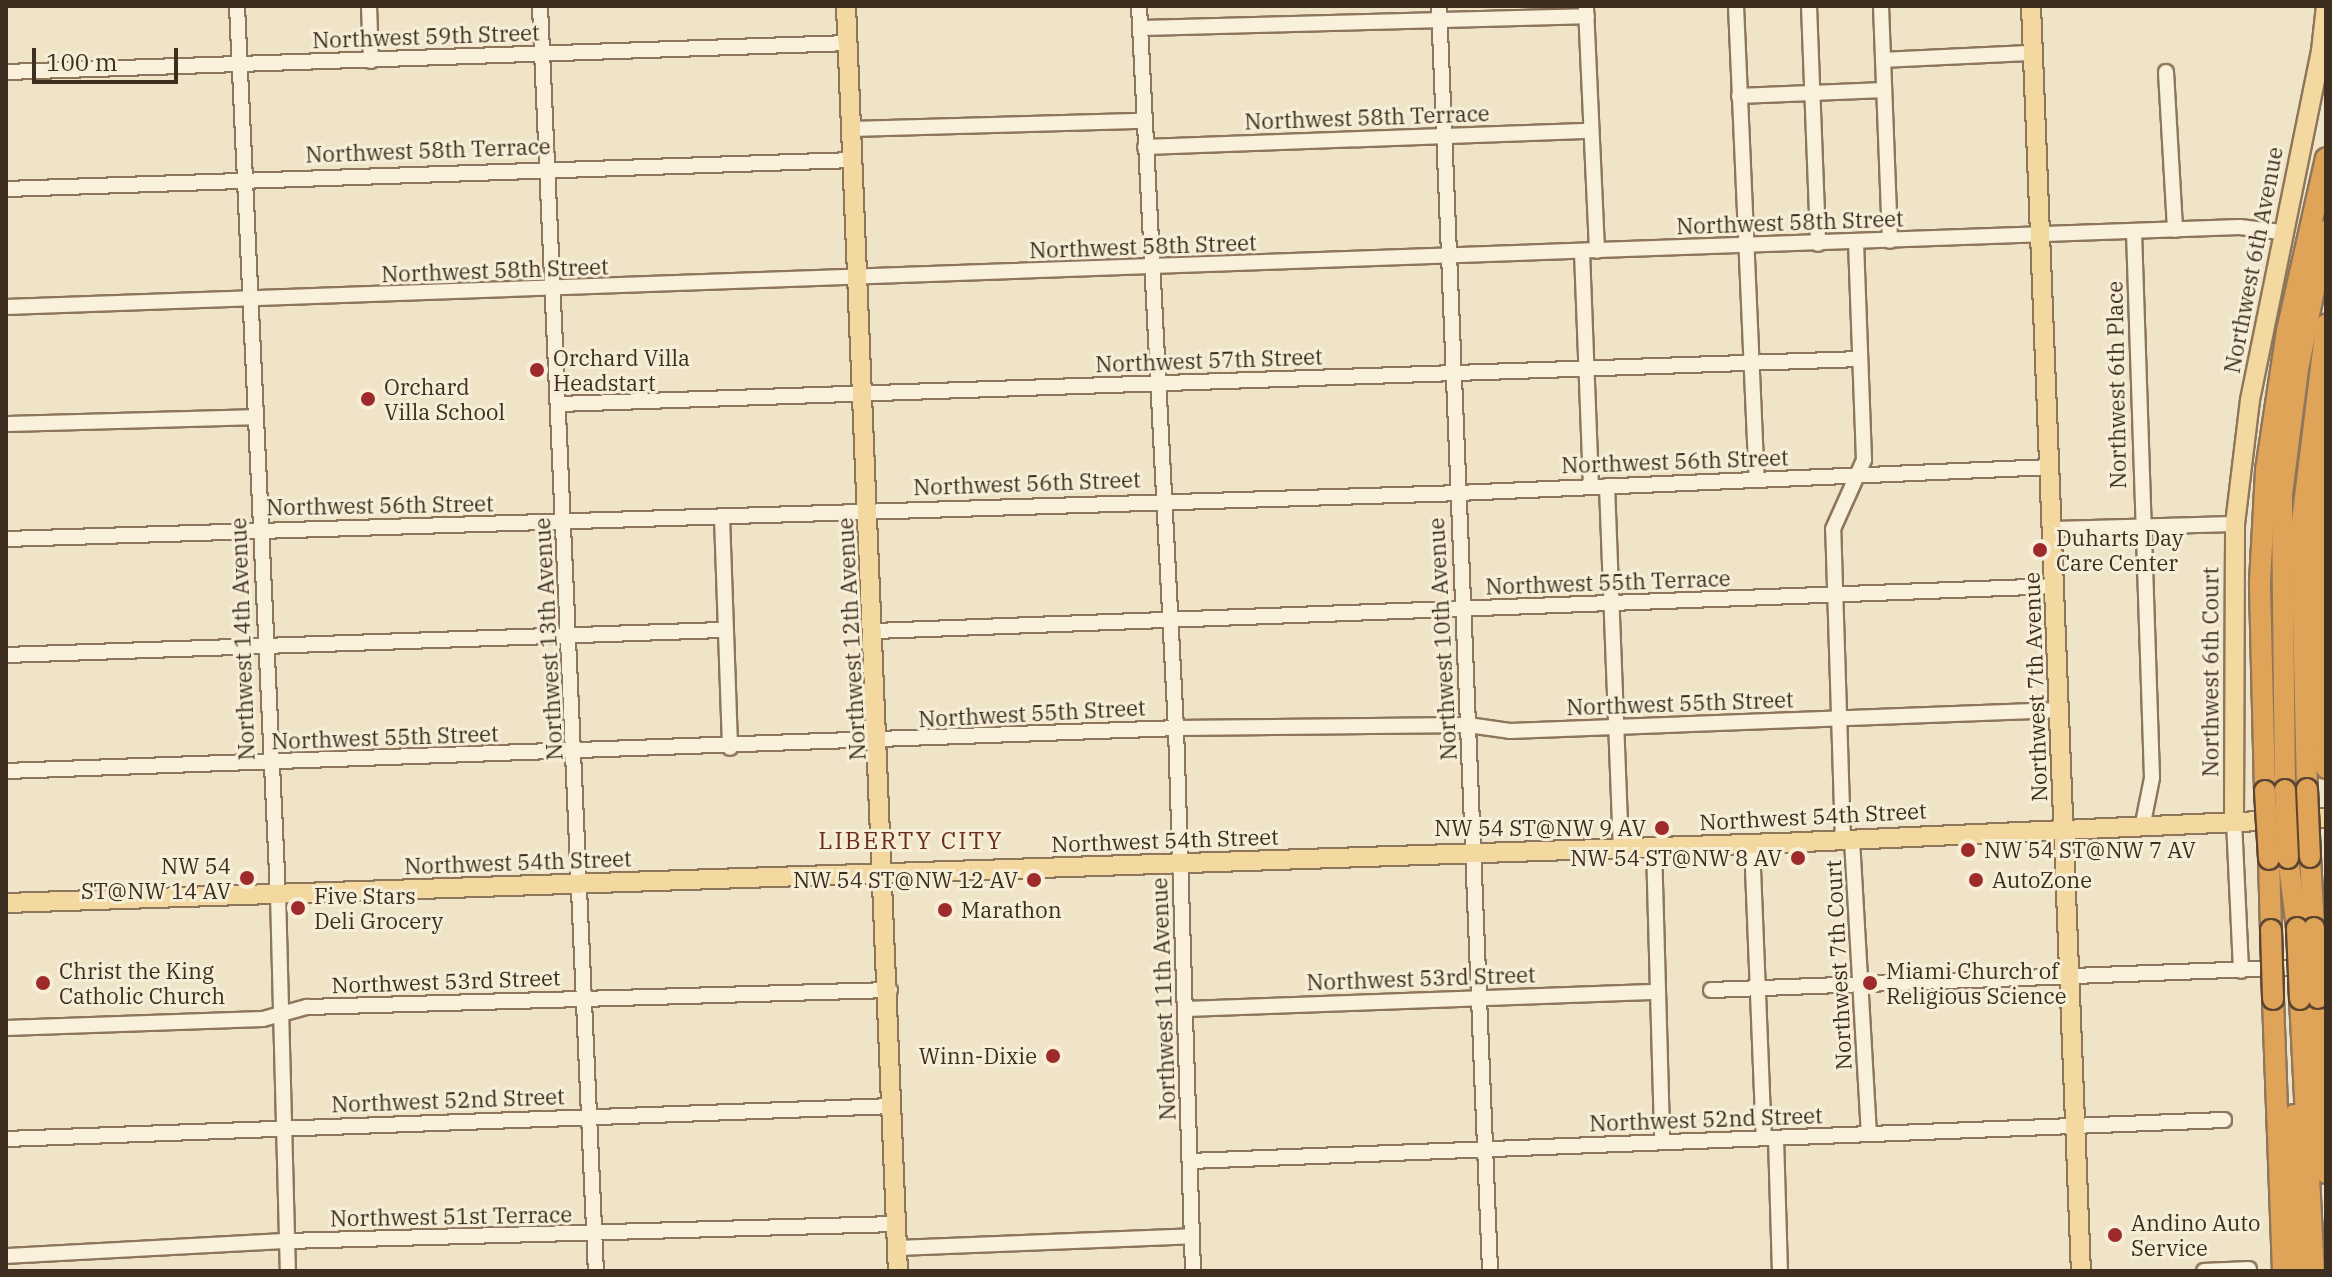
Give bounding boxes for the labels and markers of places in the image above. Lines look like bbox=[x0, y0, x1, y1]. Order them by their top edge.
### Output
place label: Orchard Villa Headstart bbox=[553, 344, 690, 396]
marker: Orchard Villa Headstart bbox=[528, 361, 546, 379]
place label: Orchard Villa School bbox=[384, 373, 505, 424]
marker: Orchard Villa School bbox=[359, 390, 377, 408]
place label: Duharts Day Care Center bbox=[2056, 524, 2184, 576]
marker: Duharts Day Care Center bbox=[2031, 541, 2049, 559]
place label: NW 54 ST@NW 9 AV bbox=[1434, 815, 1646, 841]
marker: NW 54 ST@NW 9 AV bbox=[1653, 819, 1671, 837]
place label: NW 54 ST@NW 7 AV bbox=[1984, 837, 2196, 863]
marker: NW 54 ST@NW 7 AV bbox=[1959, 841, 1977, 859]
place label: NW 54 ST@NW 8 AV bbox=[1570, 845, 1782, 871]
marker: NW 54 ST@NW 8 AV bbox=[1789, 849, 1807, 867]
place label: NW 54 ST@NW 14 AV bbox=[81, 852, 231, 904]
place label: NW 54 ST@NW 12 AV bbox=[793, 867, 1018, 893]
place label: AutoZone bbox=[1992, 867, 2092, 893]
marker: NW 54 ST@NW 14 AV bbox=[238, 869, 256, 887]
marker: NW 54 ST@NW 12 AV bbox=[1025, 871, 1043, 889]
marker: AutoZone bbox=[1967, 871, 1985, 889]
place label: Five Stars Deli Grocery bbox=[314, 882, 443, 934]
place label: Marathon bbox=[961, 897, 1062, 923]
marker: Five Stars Deli Grocery bbox=[289, 899, 307, 917]
marker: Marathon bbox=[936, 901, 954, 919]
place label: Christ the King Catholic Church bbox=[59, 957, 225, 1008]
place label: Miami Church of Religious Science bbox=[1886, 957, 2067, 1008]
marker: Christ the King Catholic Church bbox=[34, 974, 52, 992]
marker: Miami Church of Religious Science bbox=[1861, 974, 1879, 992]
place label: Winn-Dixie bbox=[919, 1043, 1037, 1069]
marker: Winn-Dixie bbox=[1044, 1047, 1062, 1065]
place label: Andino Auto Service bbox=[2131, 1209, 2260, 1260]
marker: Andino Auto Service bbox=[2106, 1226, 2124, 1244]

